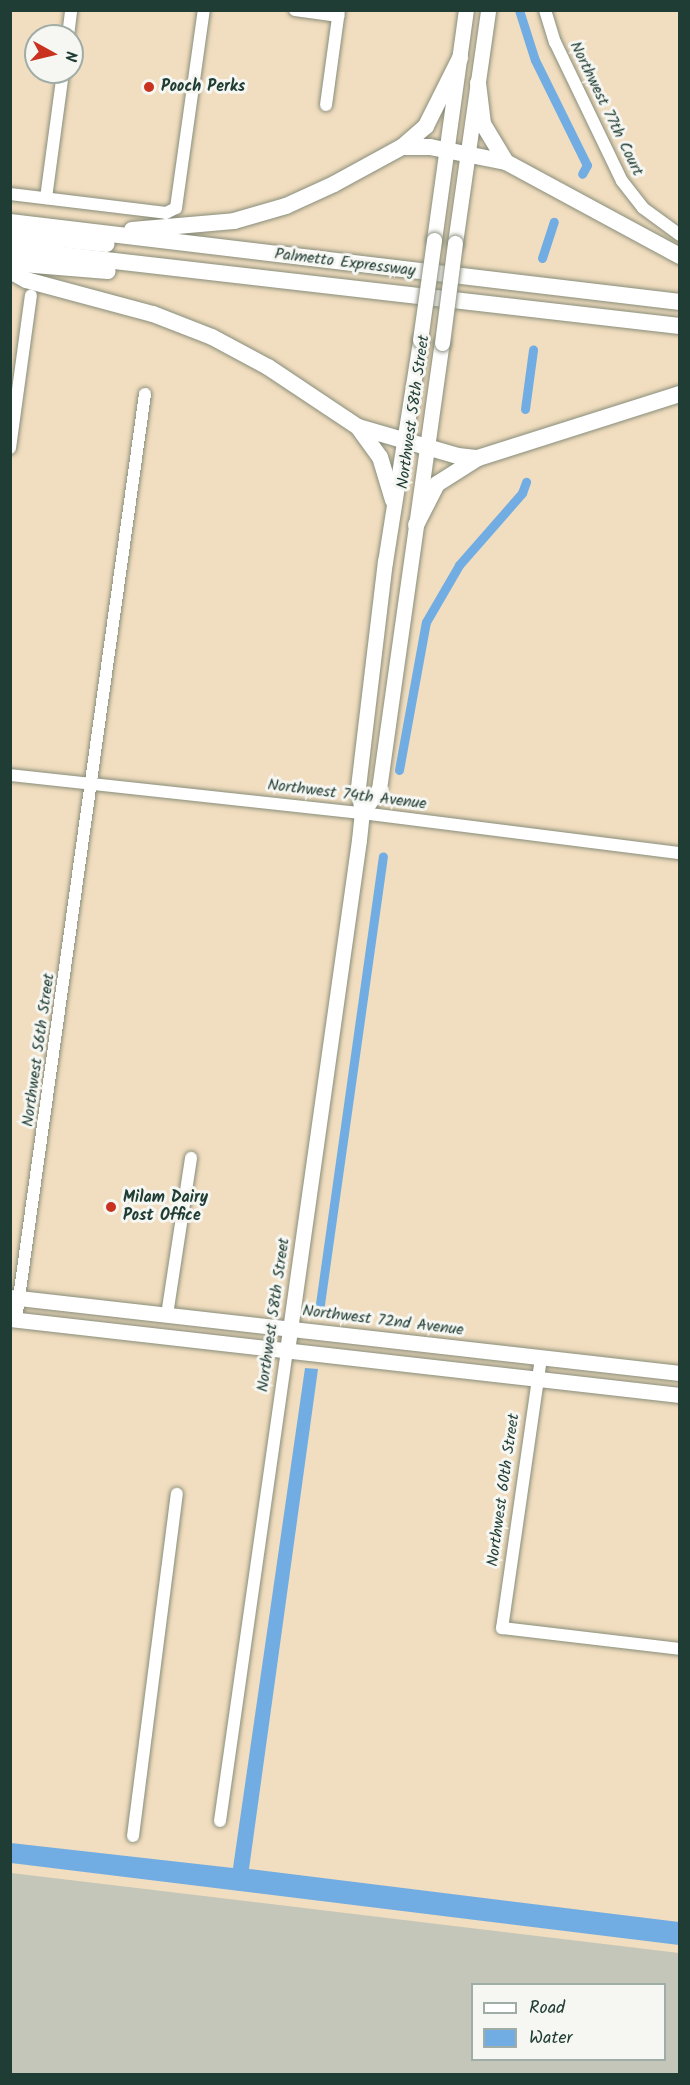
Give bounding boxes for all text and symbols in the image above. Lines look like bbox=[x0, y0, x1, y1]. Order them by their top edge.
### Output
north arrow bbox=[24, 24, 84, 84]
street label: Northwest 77th Court bbox=[565, 39, 647, 179]
text: N bbox=[57, 50, 83, 63]
place label: Pooch Perks bbox=[161, 77, 245, 97]
marker: Pooch Perks bbox=[142, 80, 156, 94]
street label: Palmetto Expressway bbox=[273, 245, 417, 281]
street label: Northwest 58th Street bbox=[394, 334, 434, 490]
street label: Northwest 74th Avenue bbox=[266, 776, 428, 814]
street label: Northwest 56th Street bbox=[19, 972, 59, 1128]
place label: Milam Dairy Post Office bbox=[123, 1188, 208, 1226]
marker: Milam Dairy Post Office bbox=[104, 1200, 118, 1214]
street label: Northwest 58th Street bbox=[254, 1237, 294, 1393]
street label: Northwest 72nd Avenue bbox=[301, 1302, 465, 1340]
street label: Northwest 60th Street bbox=[484, 1412, 524, 1568]
legend bbox=[471, 1983, 666, 2061]
text: Road bbox=[529, 1994, 565, 2023]
text: Water bbox=[529, 2024, 573, 2053]

